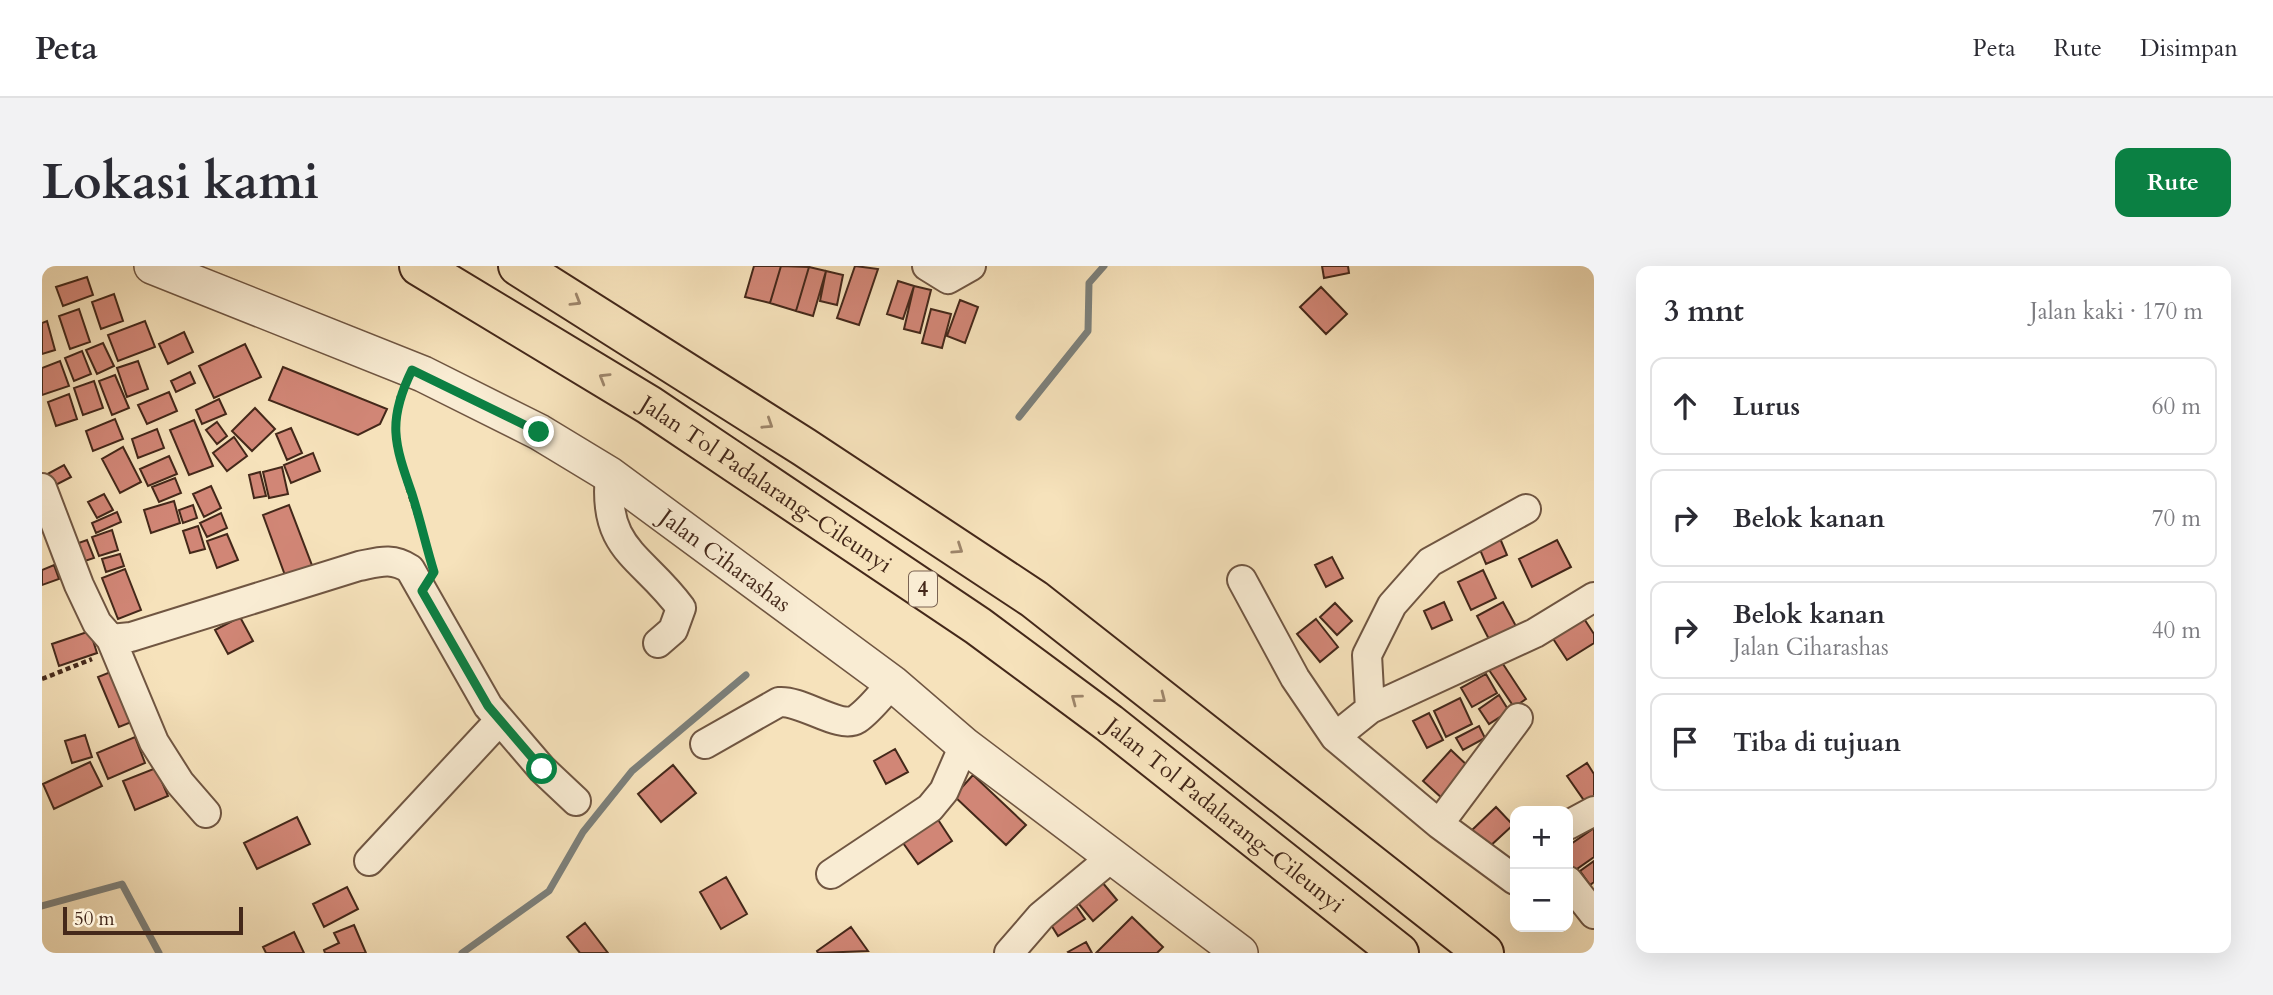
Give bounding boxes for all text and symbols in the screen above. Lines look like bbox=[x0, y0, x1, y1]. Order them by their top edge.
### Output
text: Peta bbox=[35, 26, 98, 71]
text: Peta bbox=[1973, 32, 2016, 65]
text: Rute bbox=[2054, 32, 2102, 65]
text: Disimpan bbox=[2140, 32, 2238, 65]
button: Rute bbox=[2115, 148, 2231, 217]
text: Lokasi kami bbox=[42, 149, 319, 216]
text: 3 mnt bbox=[1664, 291, 1744, 332]
one-way arrow bbox=[568, 293, 581, 306]
text: Jalan kaki · 170 m bbox=[2030, 296, 2203, 327]
one-way arrow bbox=[598, 373, 611, 386]
street label: Jalan Tol Padalarang–Cileunyi bbox=[632, 386, 898, 580]
icon: ahead bbox=[1666, 387, 1704, 425]
text: Lurus bbox=[1733, 389, 1800, 424]
text: 60 m bbox=[2152, 391, 2201, 422]
one-way arrow bbox=[760, 415, 773, 428]
route end bbox=[523, 416, 554, 447]
icon: right bbox=[1666, 499, 1704, 537]
street label: Jalan Ciharashas bbox=[651, 500, 797, 619]
text: Belok kanan bbox=[1733, 501, 1885, 536]
text: 70 m bbox=[2152, 503, 2201, 534]
one-way arrow bbox=[950, 541, 963, 554]
road number: 4 bbox=[909, 572, 937, 606]
text: Belok kanan bbox=[1733, 597, 1885, 632]
icon: right bbox=[1666, 611, 1704, 649]
text: 40 m bbox=[2152, 615, 2201, 646]
text: Jalan Ciharashas bbox=[1733, 632, 1889, 663]
one-way arrow bbox=[1153, 689, 1166, 702]
one-way arrow bbox=[1071, 694, 1083, 707]
street label: Jalan Tol Padalarang–Cileunyi bbox=[1096, 708, 1351, 919]
icon: arrive bbox=[1666, 723, 1704, 761]
text: Tiba di tujuan bbox=[1733, 725, 1901, 760]
route start bbox=[526, 753, 557, 784]
map controls bbox=[1510, 806, 1573, 932]
button: + bbox=[1510, 806, 1573, 869]
button: − bbox=[1510, 869, 1573, 932]
scale bar bbox=[63, 904, 243, 936]
text: 50 m bbox=[74, 906, 115, 932]

